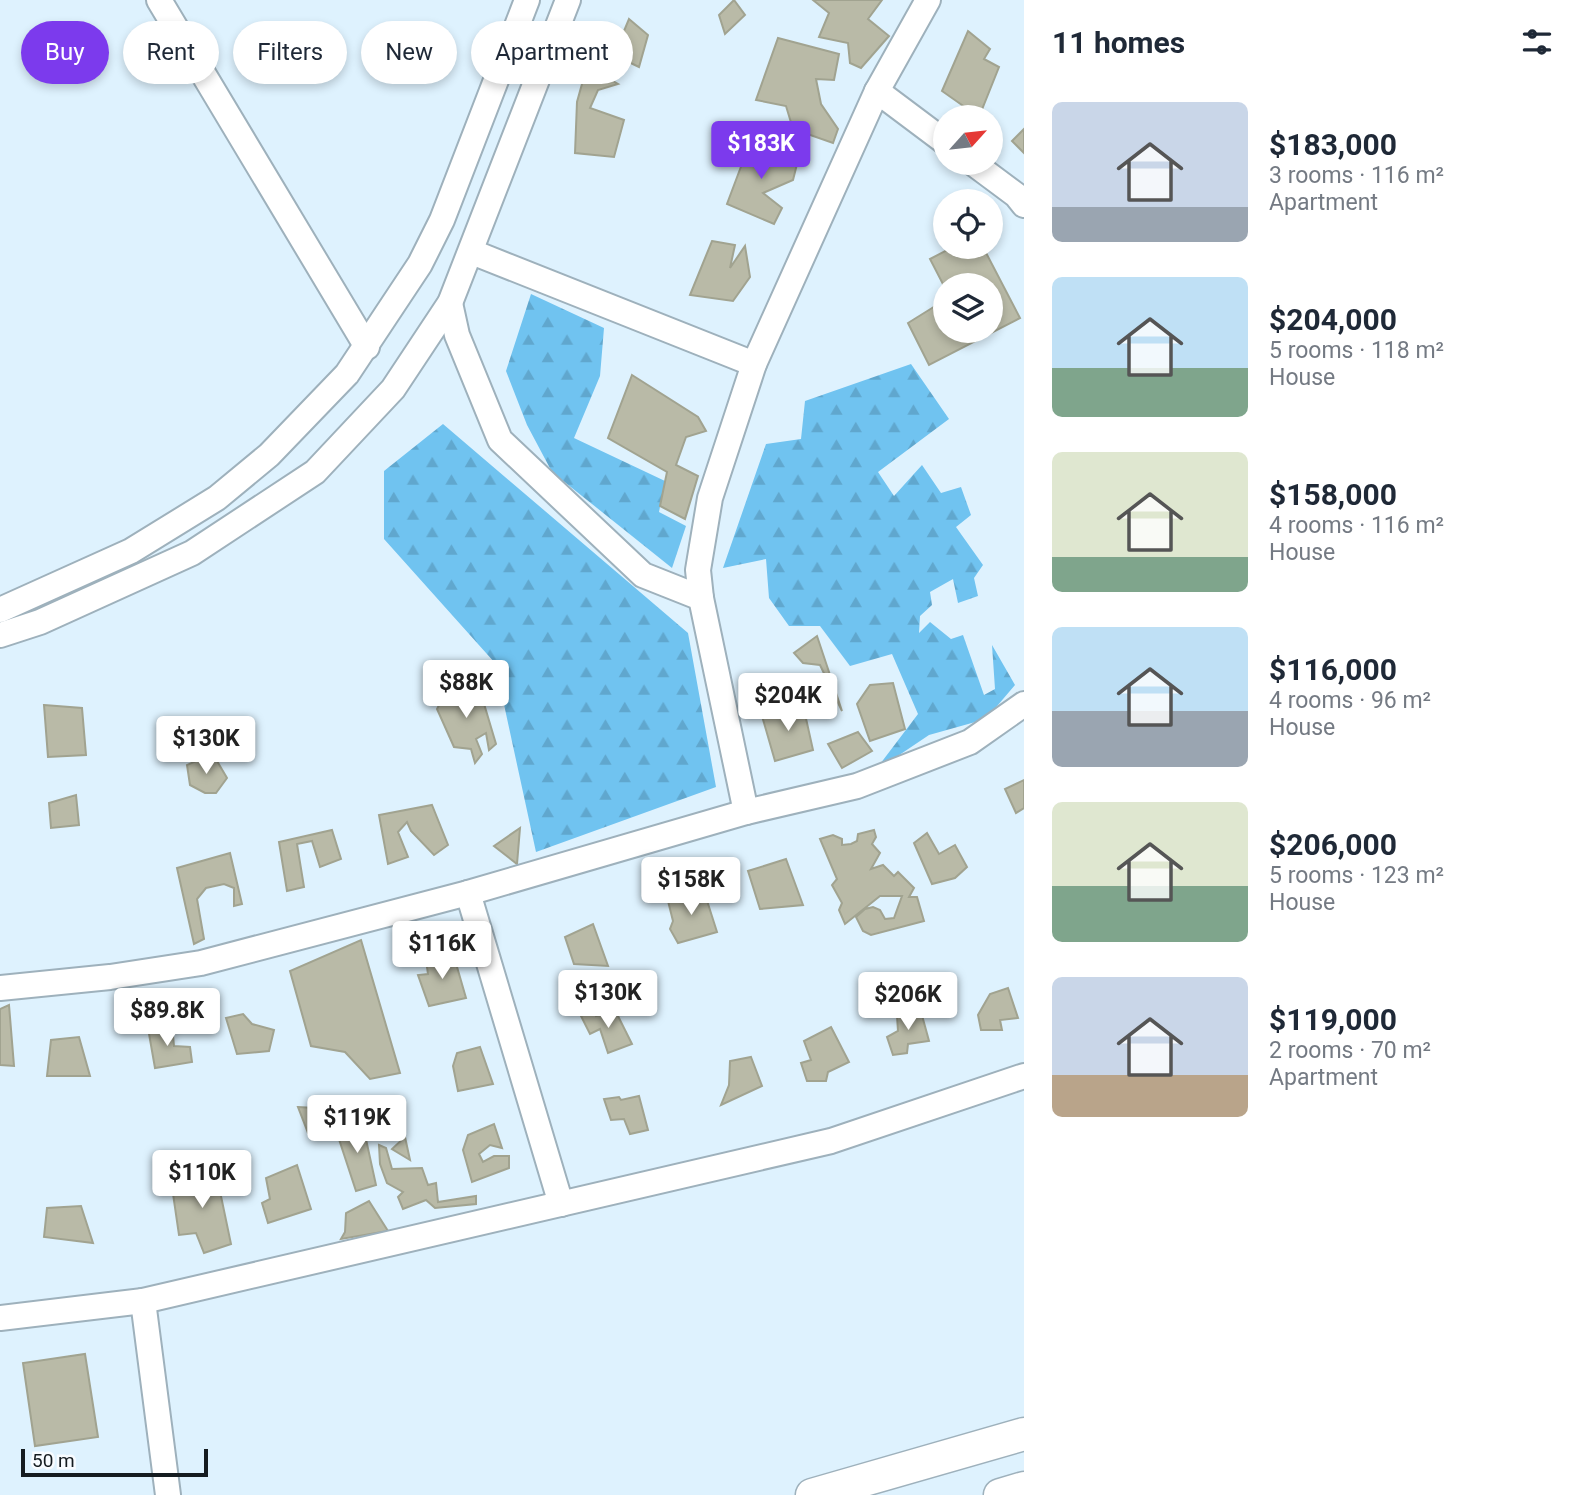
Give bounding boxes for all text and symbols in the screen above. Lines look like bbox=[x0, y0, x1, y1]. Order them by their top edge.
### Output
chip: Buy bbox=[21, 21, 109, 84]
chip: Rent bbox=[123, 21, 219, 84]
chip: Filters bbox=[233, 21, 347, 84]
chip: New bbox=[361, 21, 457, 84]
chip: Apartment bbox=[471, 21, 633, 84]
icon: filters bbox=[1518, 23, 1556, 61]
text: 11 homes bbox=[1052, 25, 1185, 60]
north arrow bbox=[933, 105, 1003, 175]
map controls bbox=[933, 105, 1003, 343]
pin: $183K bbox=[712, 122, 810, 181]
text: $183,000 bbox=[1269, 127, 1397, 162]
text: $183K bbox=[727, 130, 795, 157]
icon: home bbox=[1108, 130, 1192, 214]
text: 3 rooms · 116 m² bbox=[1269, 162, 1444, 189]
button: locate bbox=[933, 189, 1003, 259]
text: Apartment bbox=[1269, 189, 1378, 216]
button: layers bbox=[933, 273, 1003, 343]
text: $204,000 bbox=[1269, 302, 1397, 337]
icon: home bbox=[1108, 305, 1192, 389]
text: 5 rooms · 118 m² bbox=[1269, 337, 1444, 364]
text: House bbox=[1269, 364, 1335, 391]
text: $158,000 bbox=[1269, 477, 1397, 512]
icon: home bbox=[1108, 480, 1192, 564]
text: 4 rooms · 116 m² bbox=[1269, 512, 1444, 539]
text: House bbox=[1269, 539, 1335, 566]
text: $116,000 bbox=[1269, 652, 1397, 687]
icon: home bbox=[1108, 655, 1192, 739]
pin: $88K bbox=[425, 660, 507, 720]
text: $88K bbox=[439, 669, 493, 696]
pin: $204K bbox=[739, 674, 837, 733]
text: $204K bbox=[754, 682, 822, 709]
text: 4 rooms · 96 m² bbox=[1269, 687, 1431, 714]
text: House bbox=[1269, 714, 1335, 741]
pin: $130K bbox=[157, 716, 255, 776]
text: $130K bbox=[172, 725, 240, 752]
text: $206,000 bbox=[1269, 827, 1397, 862]
icon: home bbox=[1108, 830, 1192, 914]
pin: $158K bbox=[642, 858, 740, 917]
text: 5 rooms · 123 m² bbox=[1269, 862, 1444, 889]
text: $158K bbox=[657, 866, 725, 893]
text: House bbox=[1269, 889, 1335, 916]
pin: $116K bbox=[393, 922, 491, 981]
text: $116K bbox=[408, 930, 476, 957]
pin: $130K bbox=[559, 970, 657, 1030]
pin: $206K bbox=[859, 972, 957, 1032]
text: $130K bbox=[574, 979, 642, 1006]
text: $206K bbox=[874, 981, 942, 1008]
pin: $89.8K bbox=[110, 988, 224, 1048]
text: $89.8K bbox=[130, 997, 204, 1024]
text: $119,000 bbox=[1269, 1002, 1397, 1037]
icon: home bbox=[1108, 1005, 1192, 1089]
text: 2 rooms · 70 m² bbox=[1269, 1037, 1431, 1064]
text: Apartment bbox=[1269, 1064, 1378, 1091]
pin: $119K bbox=[308, 1096, 406, 1155]
text: $119K bbox=[323, 1104, 391, 1131]
pin: $110K bbox=[153, 1150, 251, 1210]
text: $110K bbox=[168, 1159, 236, 1186]
scale bar bbox=[21, 1446, 208, 1478]
text: 50 m bbox=[32, 1449, 75, 1472]

